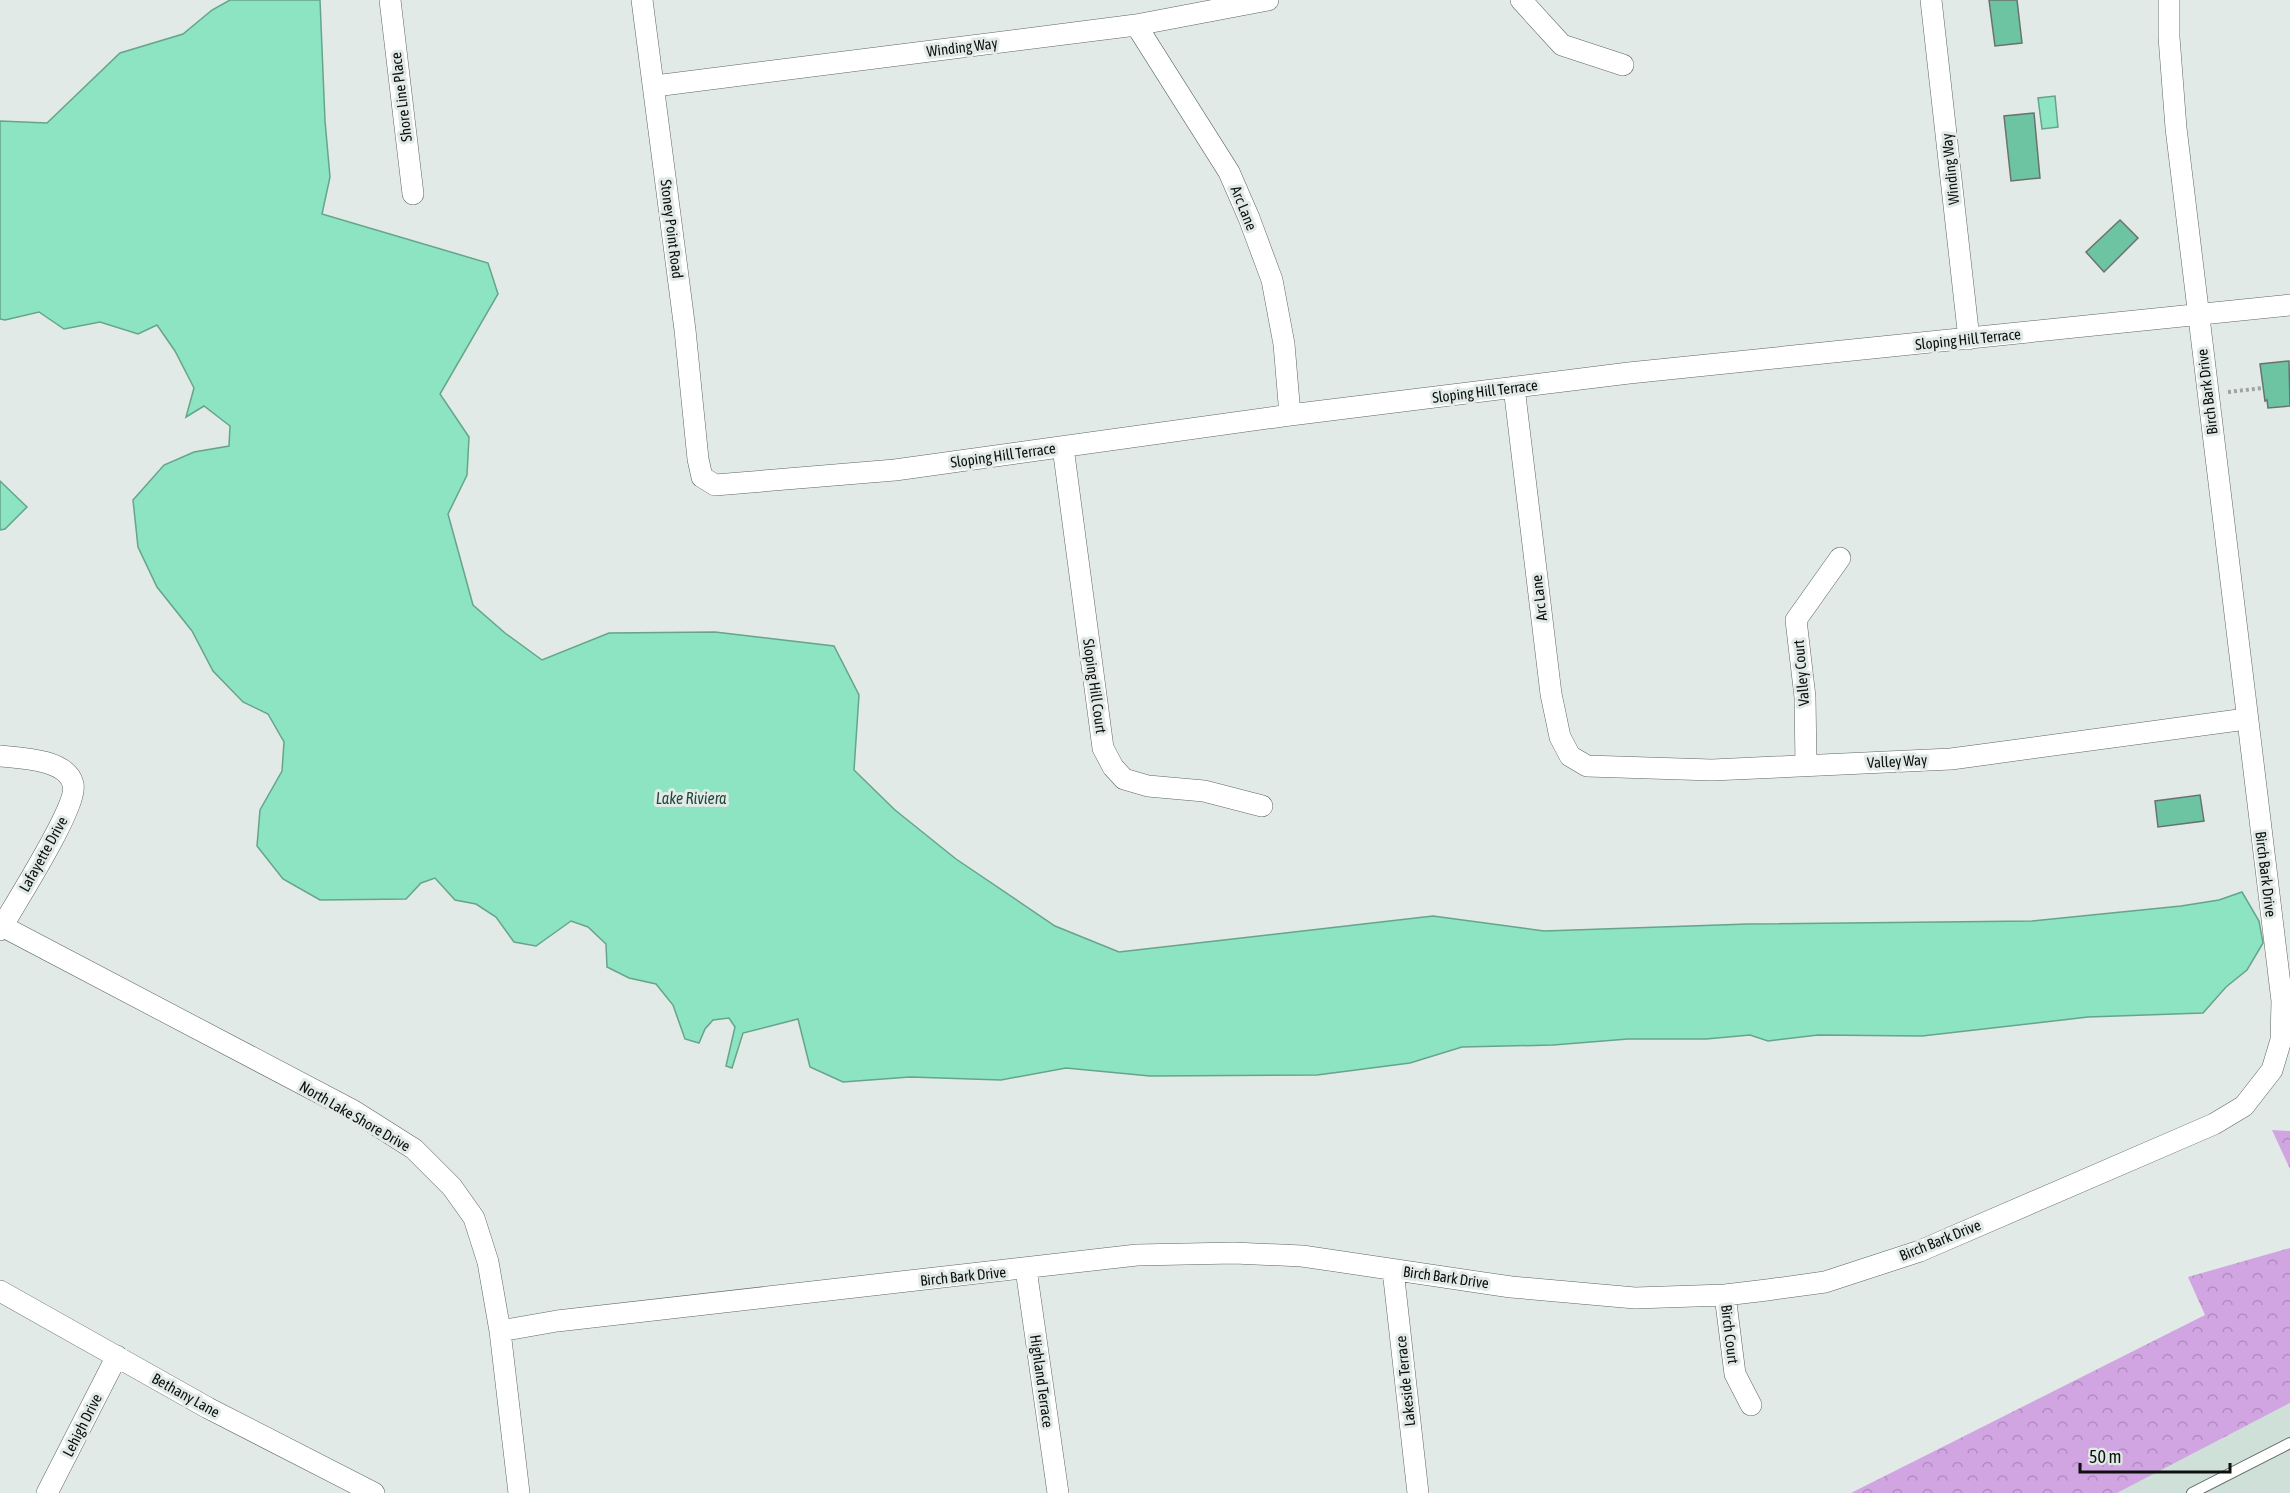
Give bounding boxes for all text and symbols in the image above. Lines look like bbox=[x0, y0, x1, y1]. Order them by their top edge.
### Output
street label: Winding Way bbox=[925, 34, 999, 60]
street label: Shore Line Place bbox=[387, 51, 415, 143]
street label: Winding Way bbox=[1938, 133, 1962, 205]
street label: Stoney Point Road bbox=[657, 178, 687, 280]
street label: Arc Lane bbox=[1227, 183, 1261, 233]
street label: Sloping Hill Terrace bbox=[1914, 325, 2022, 353]
street label: Birch Bark Drive bbox=[2193, 348, 2221, 436]
street label: Sloping Hill Terrace bbox=[1431, 376, 1539, 406]
street label: Sloping Hill Terrace bbox=[949, 439, 1057, 471]
street label: Arc Lane bbox=[1528, 574, 1550, 622]
street label: Sloping Hill Court bbox=[1080, 638, 1110, 734]
street label: Valley Court bbox=[1790, 639, 1812, 707]
street label: Valley Way bbox=[1867, 751, 1927, 771]
water label: Lake Riviera bbox=[656, 789, 727, 807]
street label: Lafayette Drive bbox=[15, 813, 71, 895]
street label: Birch Bark Drive bbox=[2252, 830, 2280, 918]
street label: North Lake Shore Drive bbox=[297, 1077, 413, 1155]
street label: Birch Bark Drive bbox=[1897, 1216, 1983, 1264]
street label: Birch Bark Drive bbox=[919, 1263, 1007, 1289]
street label: Birch Bark Drive bbox=[1402, 1263, 1490, 1291]
street label: Birch Court bbox=[1718, 1303, 1742, 1365]
street label: Highland Terrace bbox=[1027, 1333, 1057, 1429]
street label: Lakeside Terrace bbox=[1392, 1335, 1418, 1427]
street label: Bethany Lane bbox=[149, 1369, 223, 1421]
street label: Lehigh Drive bbox=[59, 1391, 105, 1459]
scale bar bbox=[2080, 1436, 2230, 1474]
text: 50 m bbox=[2089, 1446, 2121, 1467]

